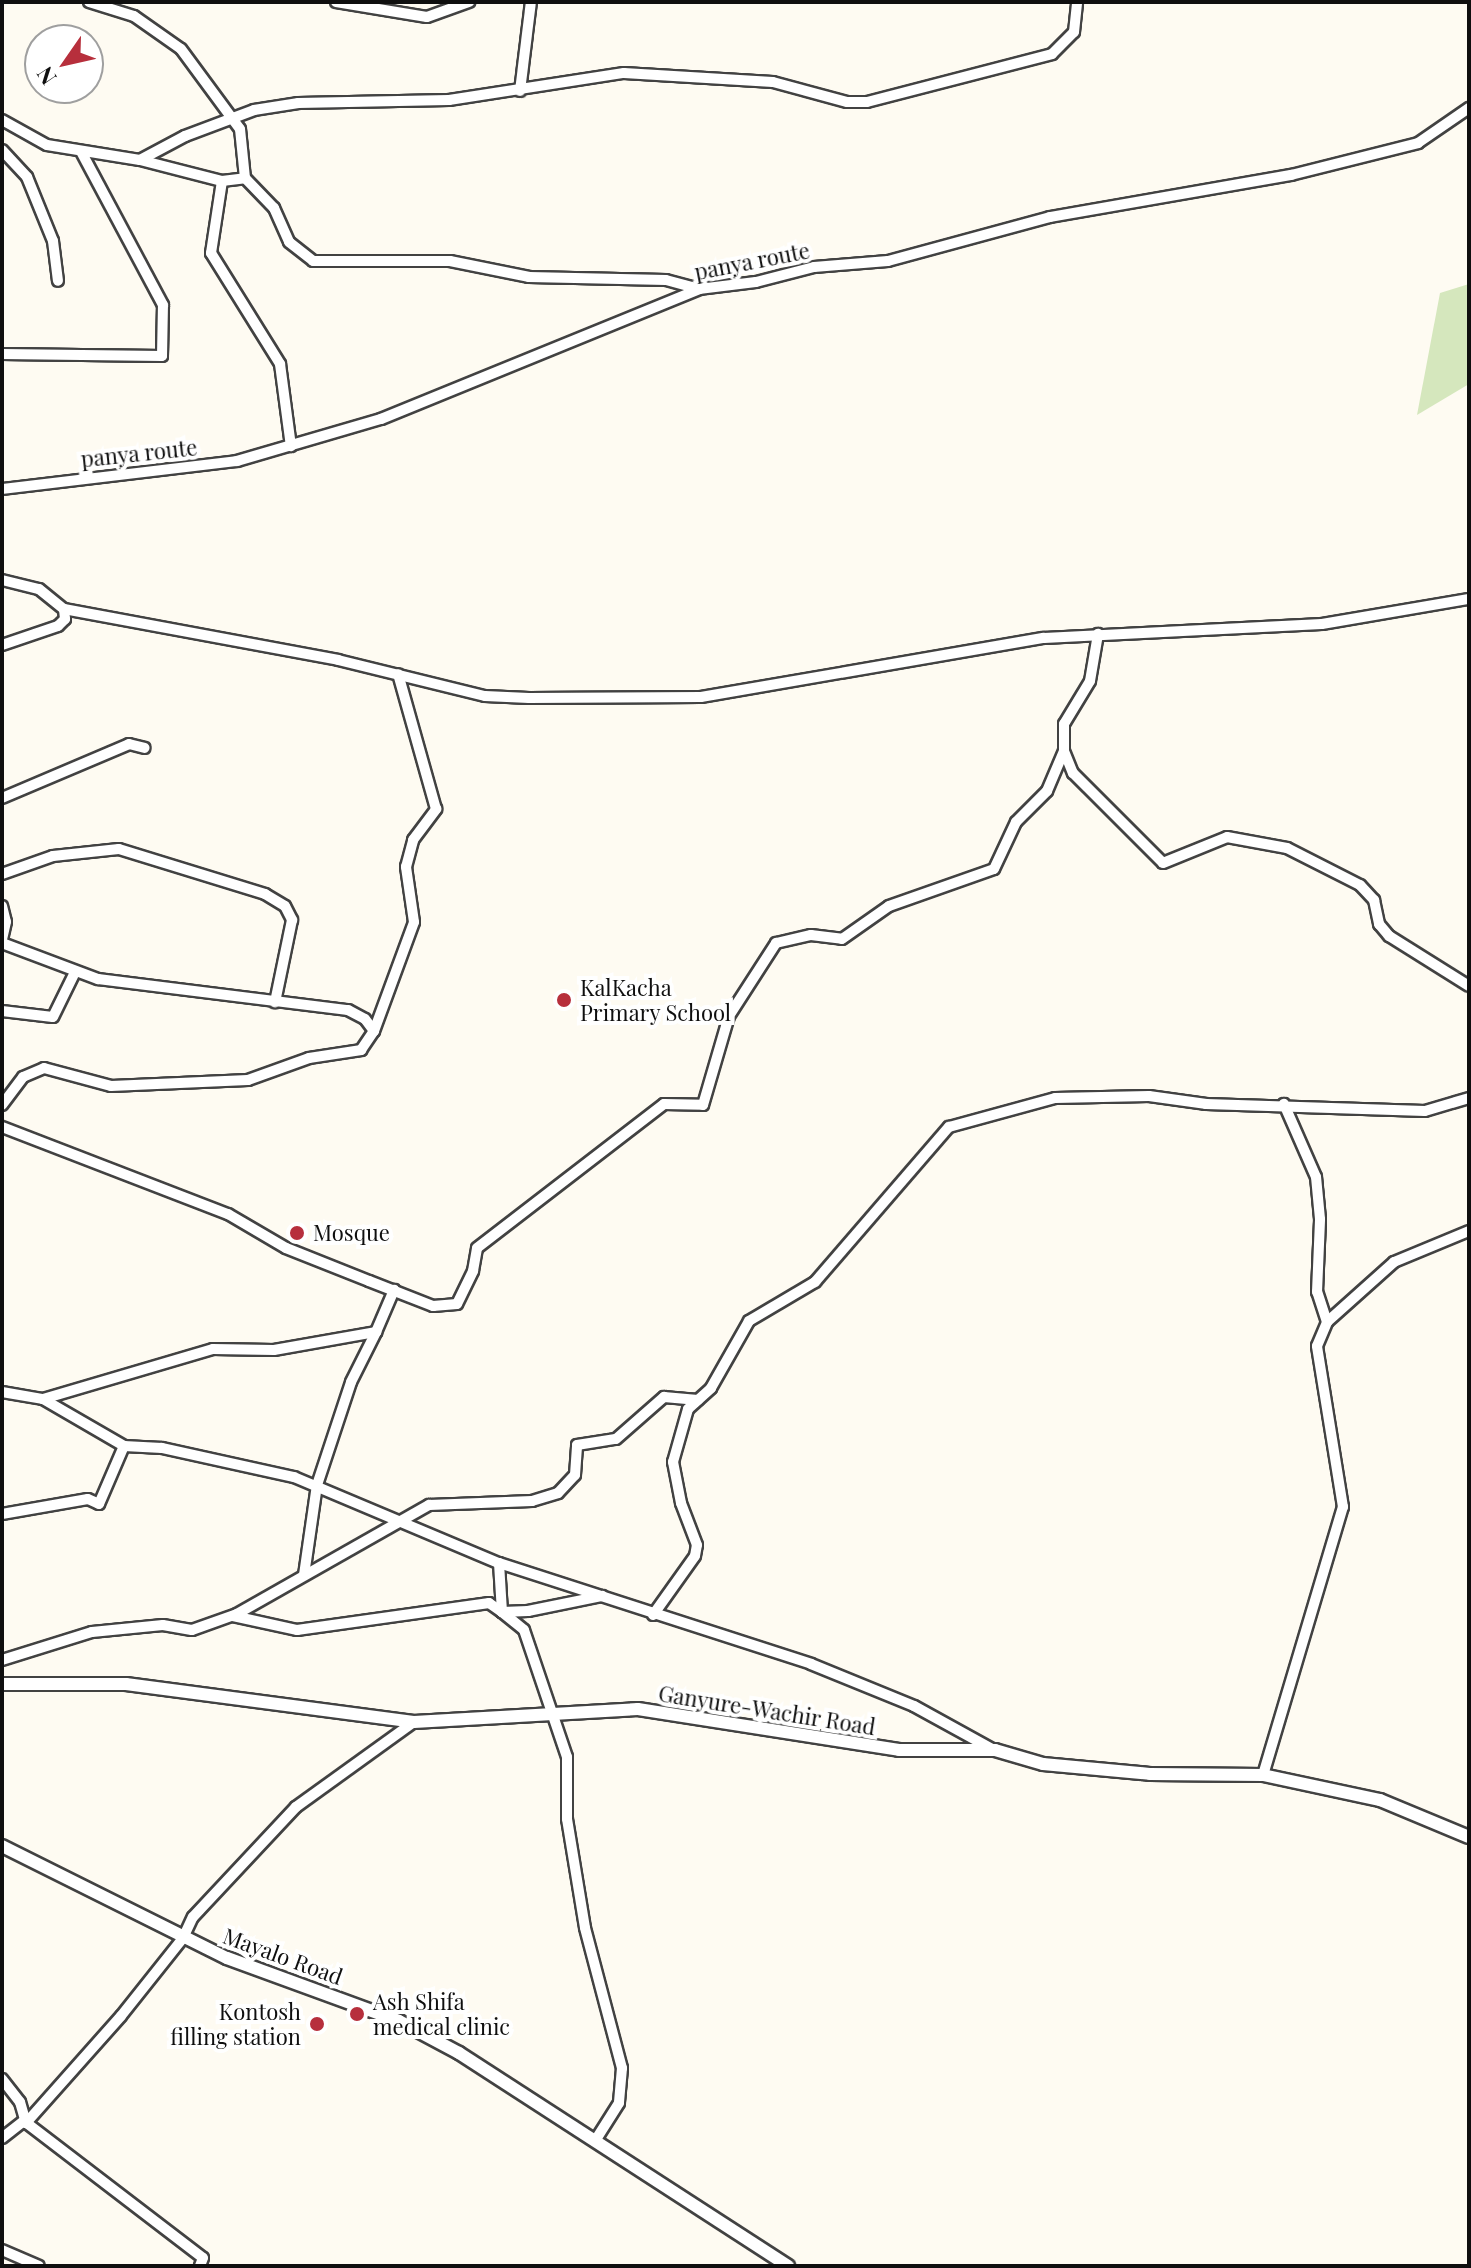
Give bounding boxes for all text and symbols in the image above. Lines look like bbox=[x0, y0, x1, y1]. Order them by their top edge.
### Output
north arrow bbox=[24, 24, 104, 104]
text: N bbox=[29, 61, 63, 91]
street label: panya route bbox=[692, 237, 812, 285]
street label: panya route bbox=[79, 434, 199, 472]
place label: KalKacha Primary School bbox=[580, 974, 732, 1026]
marker: KalKacha Primary School bbox=[555, 991, 573, 1009]
place label: Mosque bbox=[313, 1220, 390, 1246]
marker: Mosque bbox=[288, 1224, 306, 1242]
street label: Ganyure-Wachir Road bbox=[656, 1680, 878, 1740]
street label: Mayalo Road bbox=[220, 1922, 346, 1990]
place label: Ash Shifa medical clinic bbox=[373, 1988, 510, 2040]
place label: Kontosh filling station bbox=[170, 1998, 301, 2050]
marker: Ash Shifa medical clinic bbox=[348, 2005, 366, 2023]
marker: Kontosh filling station bbox=[308, 2015, 326, 2033]

